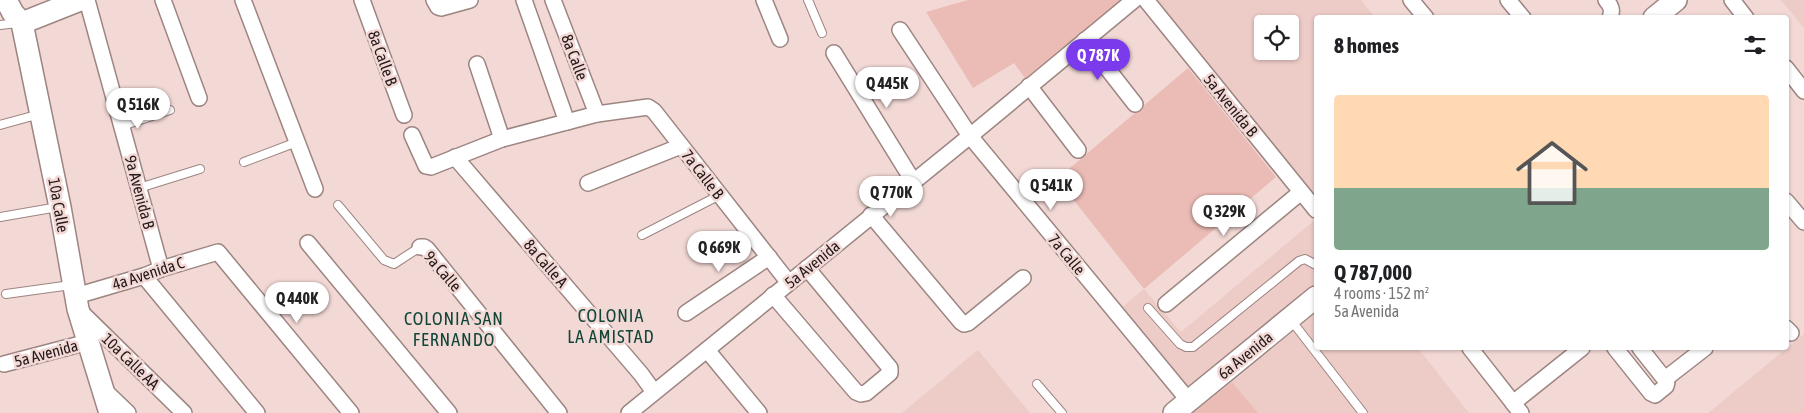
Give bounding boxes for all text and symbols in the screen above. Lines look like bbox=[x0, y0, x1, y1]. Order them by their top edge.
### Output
map controls bbox=[1254, 15, 1299, 60]
button: locate bbox=[1254, 15, 1299, 60]
street label: 8a Calle B bbox=[365, 28, 401, 88]
icon: filters bbox=[1741, 31, 1769, 59]
street label: 8a Calle bbox=[558, 32, 592, 82]
text: 8 homes bbox=[1334, 33, 1399, 57]
pin: Q 787K bbox=[1057, 38, 1139, 81]
text: Q 787K bbox=[1077, 46, 1119, 64]
pin: Q 445K bbox=[846, 66, 928, 109]
street label: 5a Avenida B bbox=[1200, 70, 1262, 140]
text: Q 445K bbox=[866, 74, 908, 92]
pin: Q 516K bbox=[97, 88, 179, 130]
text: Q 516K bbox=[117, 95, 159, 113]
icon: home bbox=[1507, 128, 1597, 218]
street label: 7a Calle B bbox=[678, 146, 728, 202]
street label: 9a Avenida B bbox=[122, 153, 158, 231]
pin: Q 541K bbox=[1010, 168, 1092, 211]
street label: 10a Calle bbox=[45, 176, 73, 234]
pin: Q 770K bbox=[850, 176, 932, 218]
text: Q 541K bbox=[1030, 176, 1072, 194]
text: Q 770K bbox=[870, 183, 912, 201]
pin: Q 329K bbox=[1183, 194, 1265, 237]
text: Q 329K bbox=[1203, 202, 1245, 220]
pin: Q 669K bbox=[678, 230, 760, 273]
street label: 7a Calle bbox=[1045, 230, 1089, 278]
street label: 8a Calle A bbox=[520, 235, 572, 291]
street label: 5a Avenida bbox=[781, 237, 843, 291]
text: Q 669K bbox=[698, 238, 740, 256]
street label: 9a Calle bbox=[421, 247, 465, 295]
street label: 4a Avenida C bbox=[110, 253, 186, 293]
text: Q 787,000 bbox=[1334, 260, 1412, 284]
pin: Q 440K bbox=[256, 282, 338, 324]
text: 4 rooms · 152 m² bbox=[1334, 284, 1429, 302]
text: Q 440K bbox=[276, 289, 318, 307]
text: 5a Avenida bbox=[1334, 302, 1399, 320]
district label: COLONIA LA AMISTAD bbox=[567, 305, 655, 347]
district label: COLONIA SAN FERNANDO bbox=[404, 308, 504, 350]
street label: 6a Avenida bbox=[1214, 328, 1276, 382]
street label: 10a Calle AA bbox=[99, 329, 164, 393]
street label: 5a Avenida bbox=[12, 336, 80, 370]

